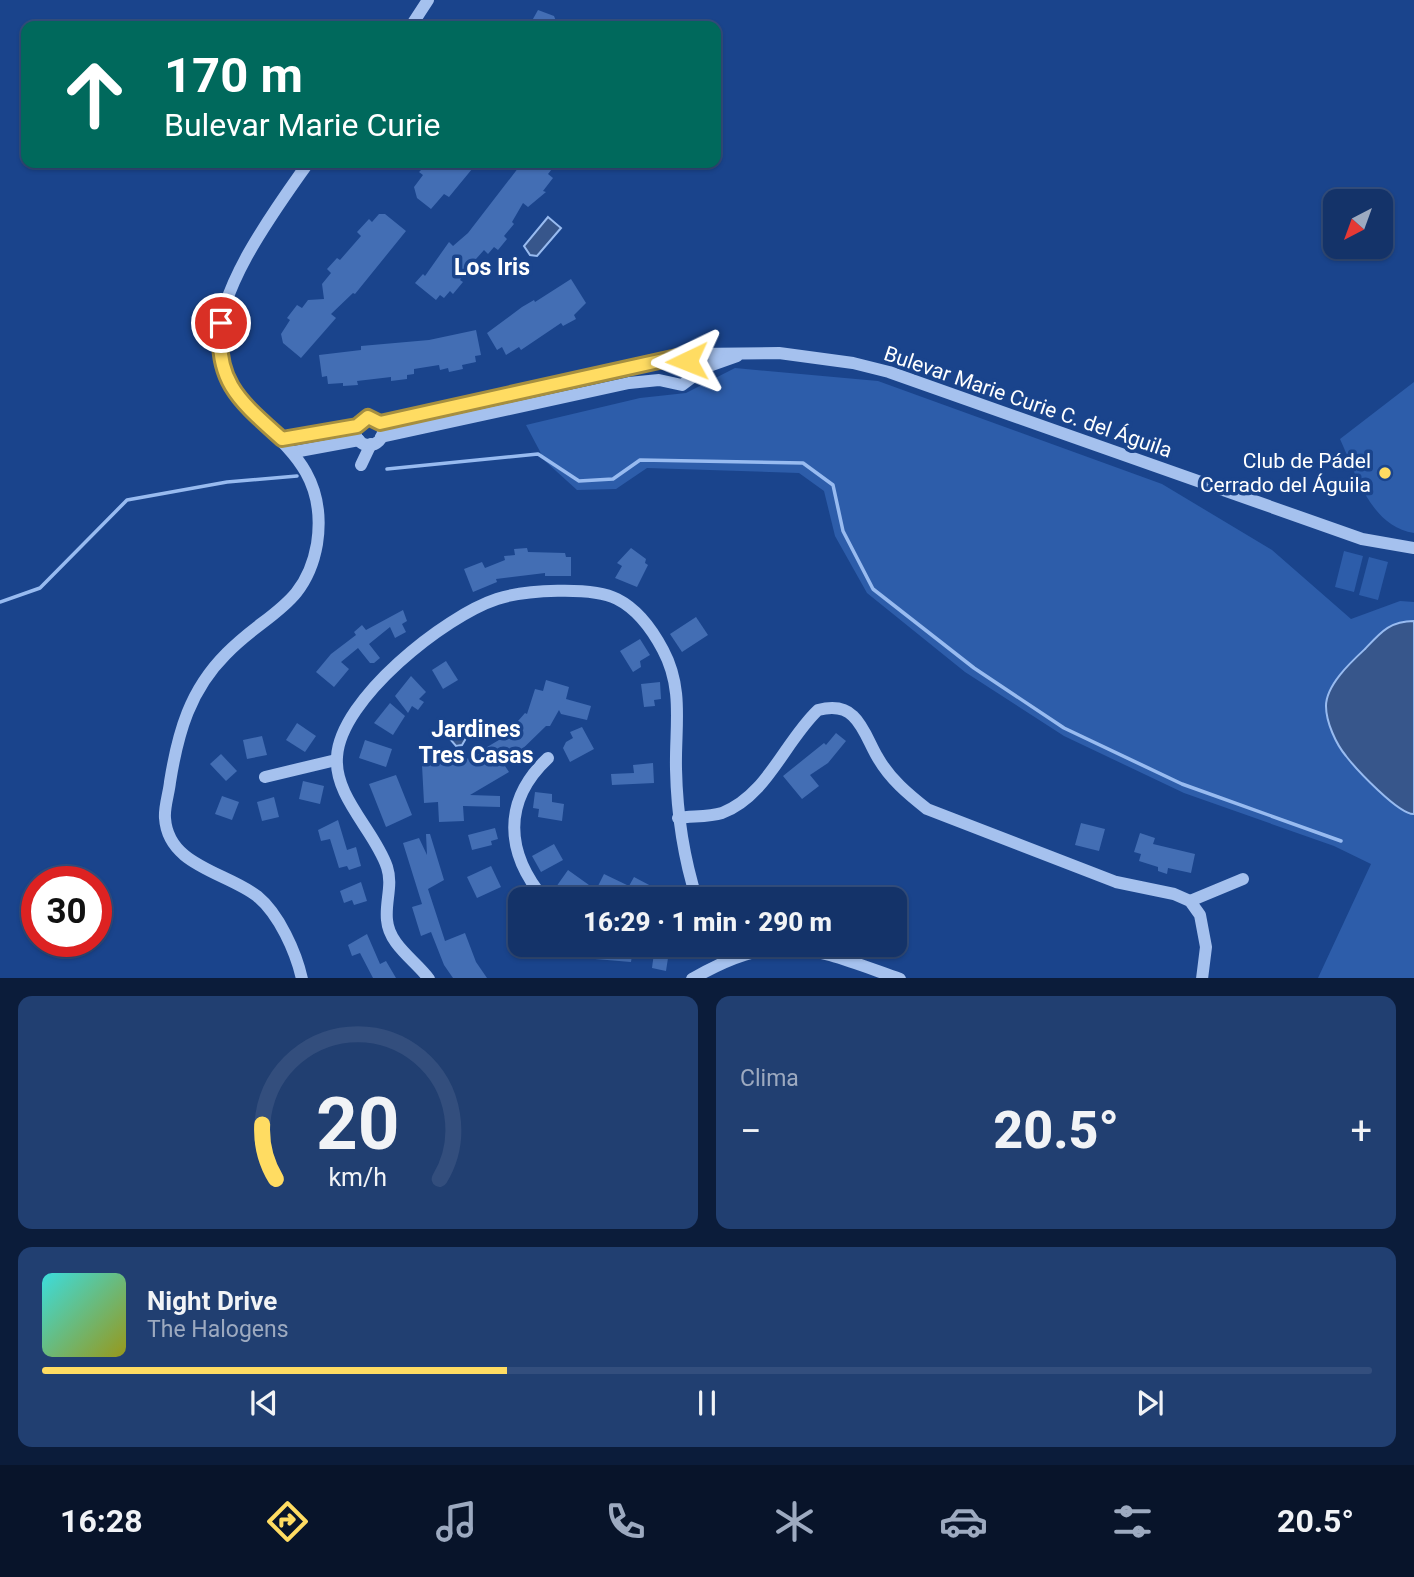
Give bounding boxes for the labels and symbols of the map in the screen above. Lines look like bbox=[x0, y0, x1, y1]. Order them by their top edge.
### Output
north arrow bbox=[1323, 189, 1393, 259]
district label: Los Iris bbox=[454, 254, 530, 281]
pin bbox=[191, 293, 251, 353]
position arrow bbox=[650, 324, 724, 398]
street label: Bulevar Marie Curie C. del Águila bbox=[881, 341, 1175, 463]
place label: Club de Pádel Cerrado del Águila bbox=[1200, 449, 1371, 497]
marker: Club de Pádel Cerrado del Águila bbox=[1377, 465, 1393, 481]
district label: Jardines Tres Casas bbox=[419, 716, 533, 769]
speed limit sign: 30 bbox=[21, 866, 112, 957]

